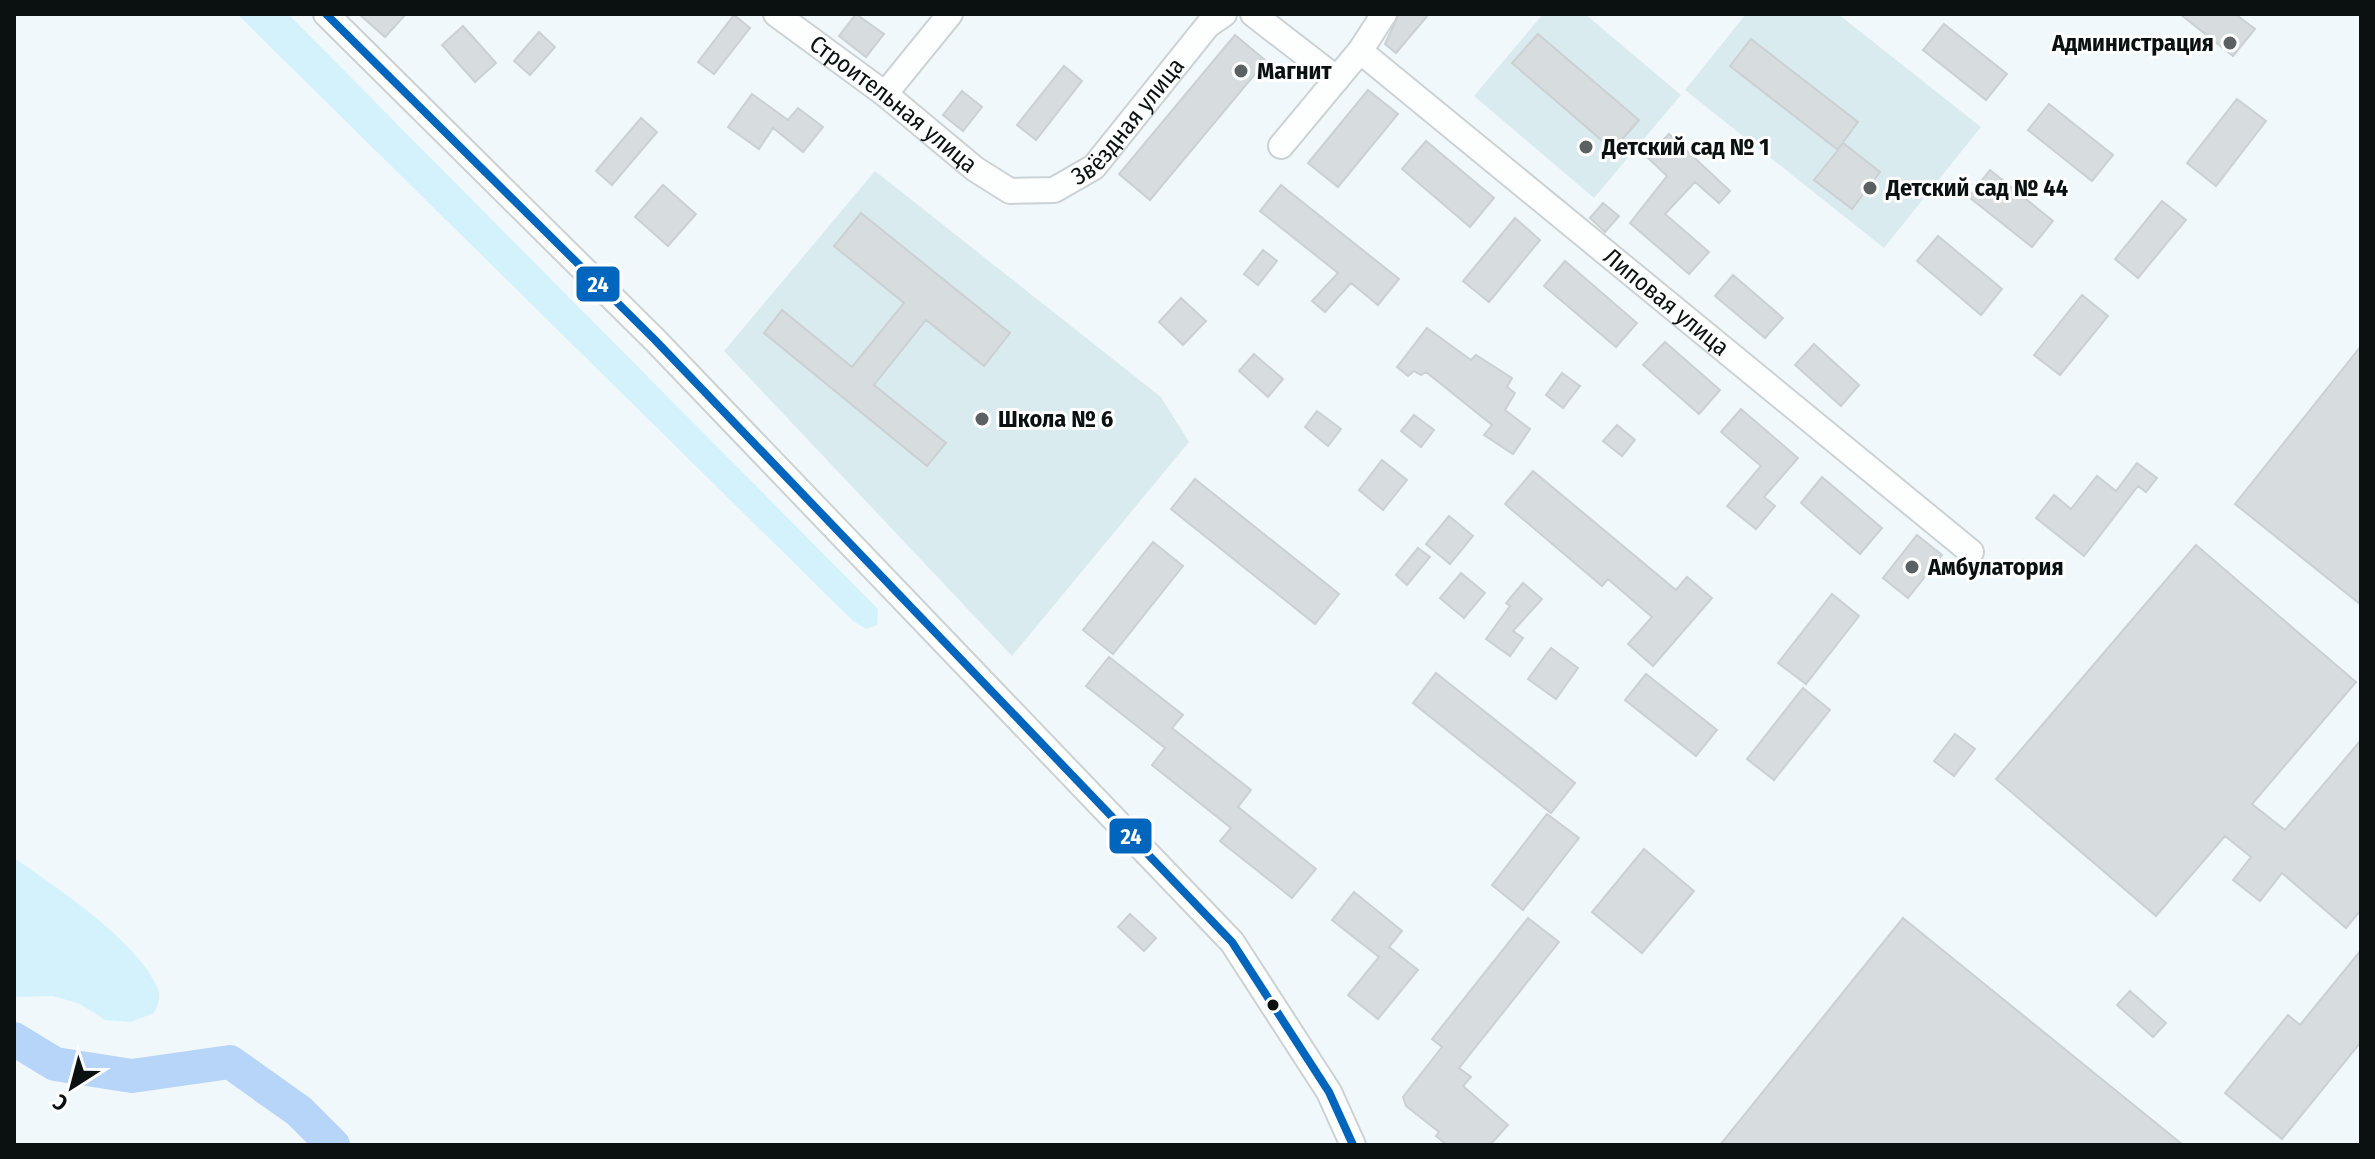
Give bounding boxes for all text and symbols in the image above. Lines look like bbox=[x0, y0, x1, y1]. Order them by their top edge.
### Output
street label: Строительная улица bbox=[804, 29, 983, 179]
place label: Администрация bbox=[2051, 29, 2214, 57]
marker: Администрация bbox=[2221, 34, 2239, 52]
street label: Звёздная улица bbox=[1067, 52, 1190, 191]
place label: Магнит bbox=[1257, 57, 1332, 85]
marker: Магнит bbox=[1232, 62, 1250, 80]
place label: Детский сад № 1 bbox=[1601, 133, 1769, 161]
marker: Детский сад № 1 bbox=[1577, 138, 1595, 156]
place label: Детский сад № 44 bbox=[1885, 174, 2068, 202]
marker: Детский сад № 44 bbox=[1861, 179, 1879, 197]
street label: Липовая улица bbox=[1598, 243, 1735, 362]
line badge: 24 bbox=[575, 265, 621, 303]
text: 24 bbox=[586, 271, 609, 298]
place label: Школа № 6 bbox=[998, 405, 1113, 433]
marker: Школа № 6 bbox=[973, 410, 991, 428]
place label: Амбулатория bbox=[1927, 553, 2064, 581]
marker: Амбулатория bbox=[1903, 558, 1921, 576]
line badge: 24 bbox=[1108, 817, 1153, 855]
text: 24 bbox=[1119, 823, 1142, 850]
unlabelled marker bbox=[1265, 997, 1281, 1013]
north arrow bbox=[32, 1047, 112, 1127]
text: С bbox=[48, 1088, 73, 1117]

